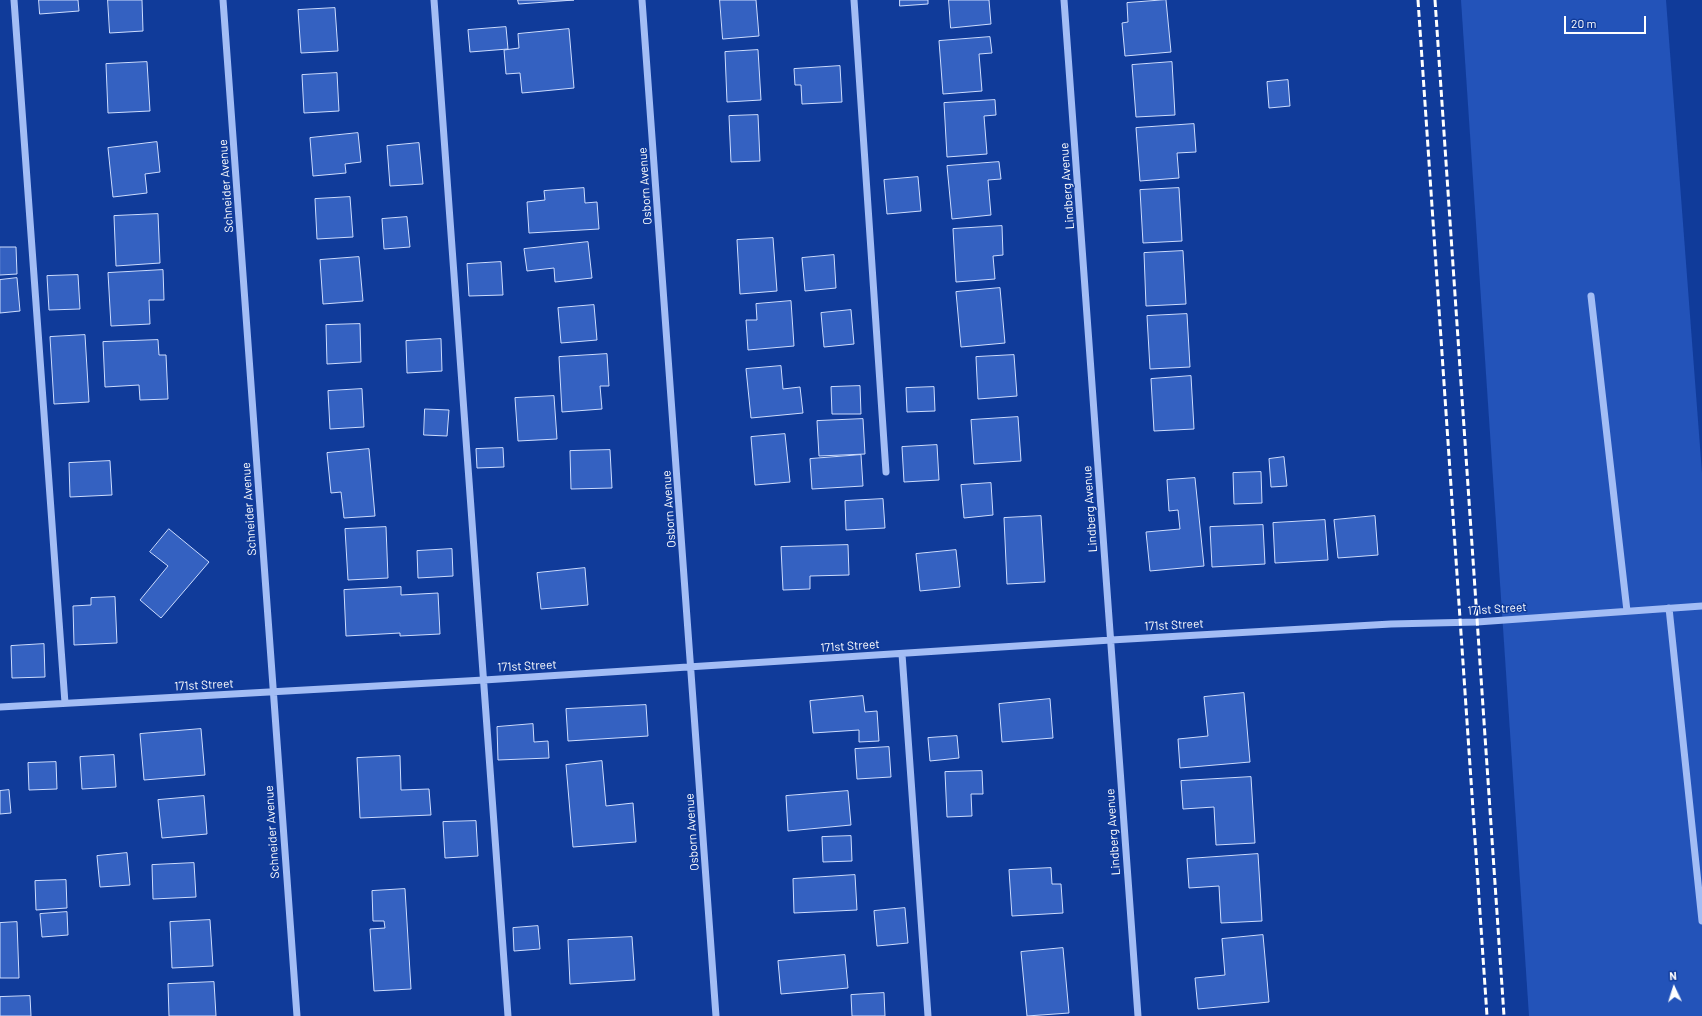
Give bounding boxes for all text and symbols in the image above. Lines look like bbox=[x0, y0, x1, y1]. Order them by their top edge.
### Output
scale bar bbox=[1566, 8, 1648, 34]
text: 20 m bbox=[1571, 16, 1597, 30]
street label: Schneider Avenue bbox=[216, 139, 236, 233]
street label: Lindberg Avenue bbox=[1057, 142, 1077, 230]
street label: Osborn Avenue bbox=[635, 147, 655, 225]
street label: Schneider Avenue bbox=[239, 462, 259, 556]
street label: Lindberg Avenue bbox=[1080, 465, 1100, 553]
street label: Osborn Avenue bbox=[659, 470, 679, 548]
street label: 171st Street bbox=[1467, 600, 1527, 618]
street label: 171st Street bbox=[1144, 616, 1204, 634]
street label: 171st Street bbox=[820, 637, 880, 655]
street label: 171st Street bbox=[497, 657, 557, 675]
street label: 171st Street bbox=[174, 676, 234, 694]
street label: Schneider Avenue bbox=[262, 785, 282, 879]
street label: Lindberg Avenue bbox=[1103, 788, 1123, 876]
street label: Osborn Avenue bbox=[682, 793, 702, 871]
north arrow bbox=[1654, 968, 1694, 1008]
text: N bbox=[1669, 969, 1677, 982]

